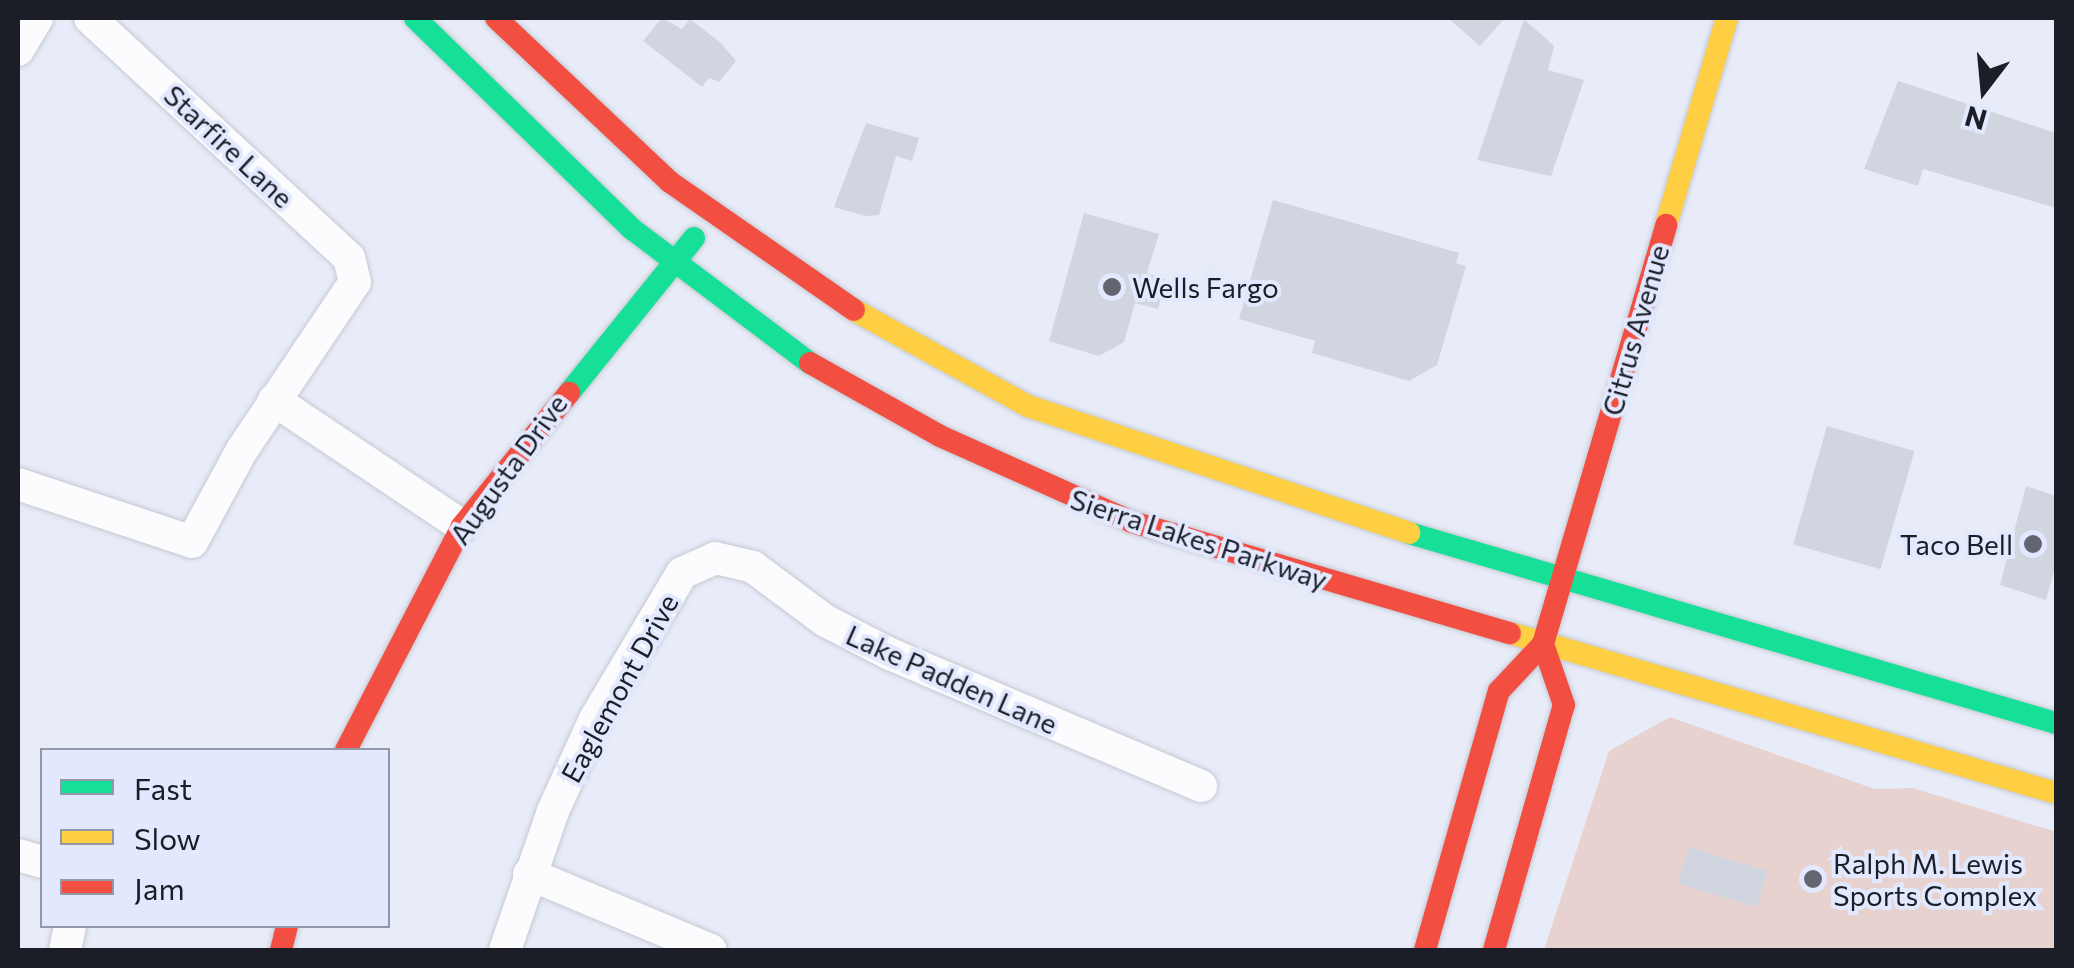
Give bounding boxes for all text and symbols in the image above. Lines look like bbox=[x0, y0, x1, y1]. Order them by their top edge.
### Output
north arrow bbox=[1934, 40, 2034, 140]
street label: Starfire Lane bbox=[158, 78, 300, 214]
text: N bbox=[1961, 100, 1991, 138]
street label: Citrus Avenue bbox=[1595, 241, 1675, 419]
place label: Wells Fargo bbox=[1132, 270, 1279, 304]
marker: Wells Fargo bbox=[1101, 276, 1123, 298]
street label: Augusta Drive bbox=[442, 387, 574, 551]
street label: Sierra Lakes Parkway bbox=[1066, 482, 1332, 596]
place label: Taco Bell bbox=[1900, 527, 2013, 561]
marker: Taco Bell bbox=[2022, 533, 2044, 555]
street label: Eaglemont Drive bbox=[553, 588, 685, 788]
street label: Lake Padden Lane bbox=[841, 617, 1063, 741]
legend bbox=[40, 748, 390, 928]
text: Fast bbox=[134, 769, 192, 806]
text: Slow bbox=[134, 819, 201, 856]
place label: Ralph M. Lewis Sports Complex bbox=[1833, 846, 2037, 912]
marker: Ralph M. Lewis Sports Complex bbox=[1802, 868, 1824, 890]
text: Jam bbox=[134, 869, 185, 906]

